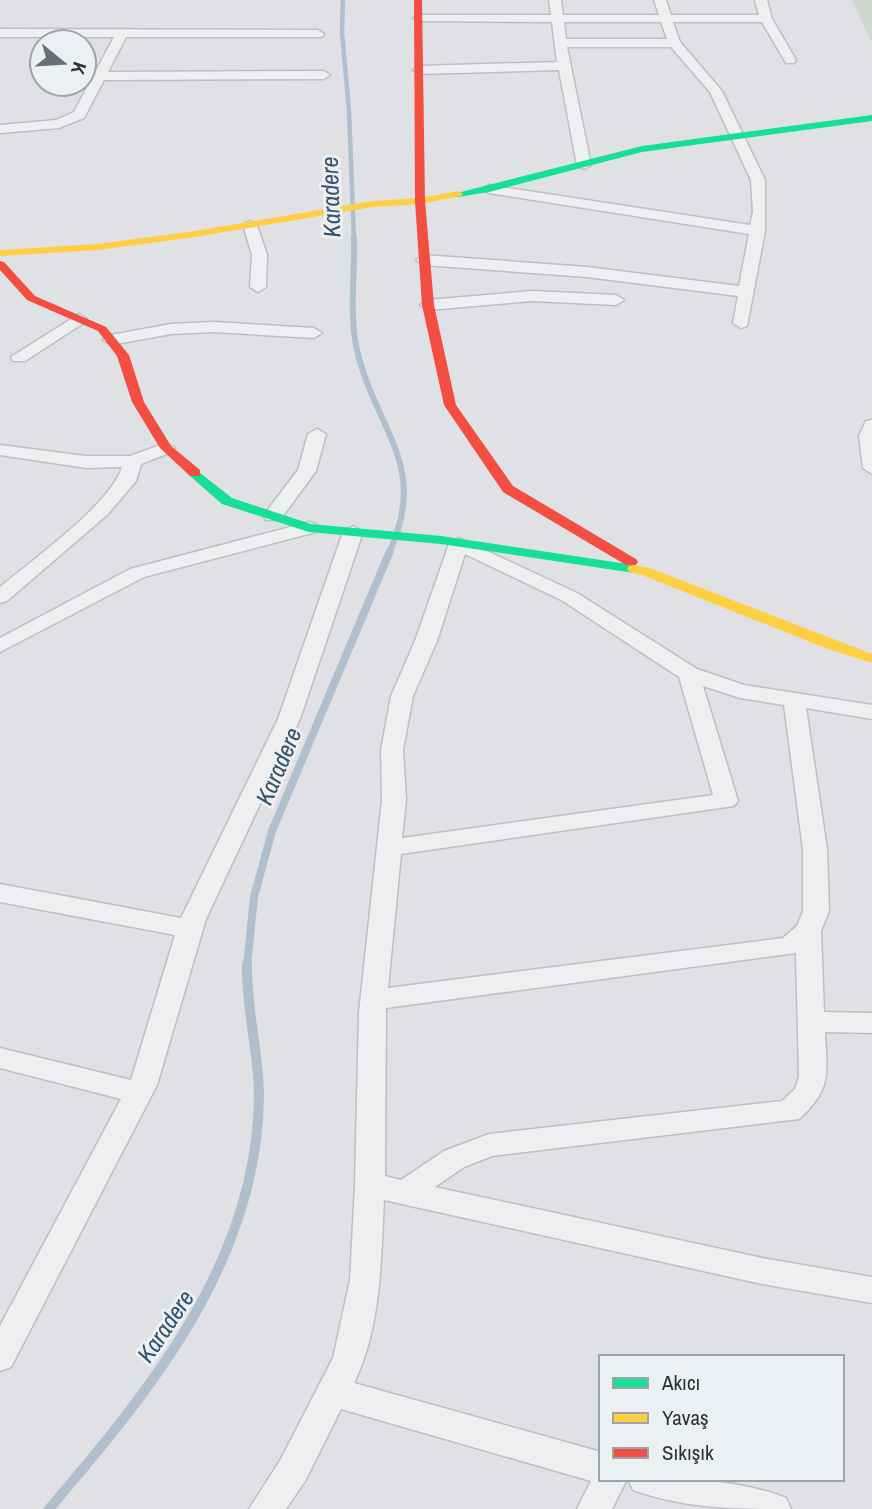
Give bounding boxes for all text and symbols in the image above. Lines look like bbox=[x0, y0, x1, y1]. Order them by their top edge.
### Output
north arrow bbox=[28, 28, 98, 98]
text: K bbox=[65, 59, 93, 78]
water label: Karadere bbox=[313, 156, 347, 238]
water label: Karadere bbox=[247, 722, 309, 810]
water label: Karadere bbox=[129, 1283, 201, 1369]
legend bbox=[599, 1355, 844, 1481]
text: Akıcı bbox=[661, 1368, 700, 1397]
text: Yavaş bbox=[662, 1403, 709, 1432]
text: Sıkışık bbox=[662, 1438, 714, 1467]

